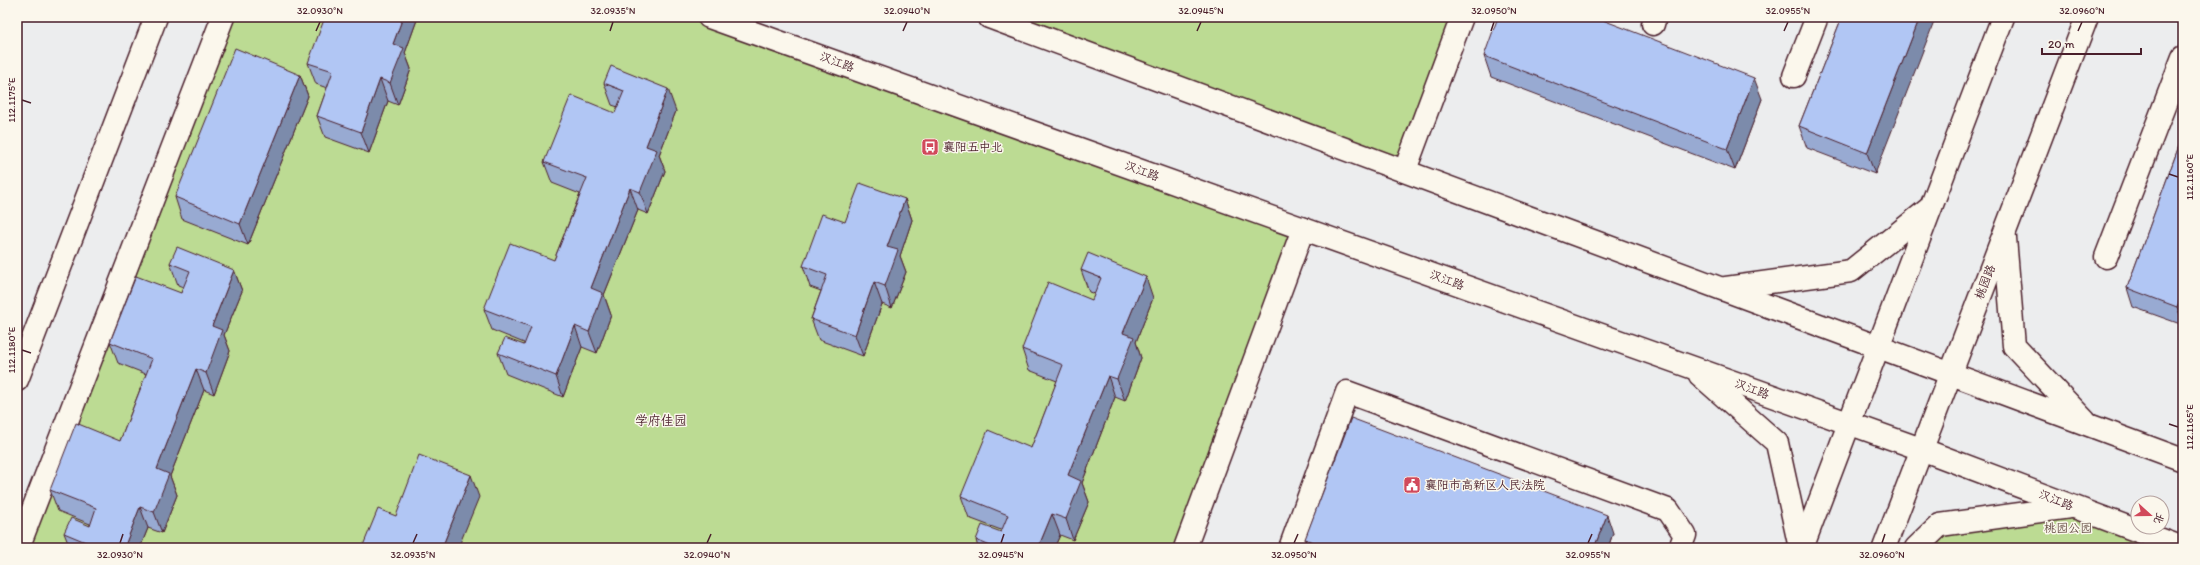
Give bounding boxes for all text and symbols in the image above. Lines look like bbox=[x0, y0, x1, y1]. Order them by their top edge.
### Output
text: 32.0930°N bbox=[297, 4, 343, 17]
text: 32.0935°N bbox=[591, 4, 636, 17]
text: 32.0940°N bbox=[884, 4, 930, 17]
text: 32.0945°N bbox=[1178, 4, 1224, 17]
text: 32.0950°N bbox=[1471, 4, 1517, 17]
text: 32.0955°N bbox=[1766, 4, 1811, 17]
text: 32.0960°N bbox=[2059, 4, 2105, 17]
scale bar bbox=[2042, 30, 2141, 56]
text: 20 m bbox=[2048, 37, 2075, 51]
street label: 汉江路 bbox=[818, 49, 856, 75]
text: 112.1175°E bbox=[5, 77, 18, 122]
bus stop icon: 襄阳五中北 bbox=[920, 137, 940, 157]
place label: 襄阳五中北 bbox=[943, 140, 1003, 154]
text: 112.1160°E bbox=[2183, 153, 2196, 200]
street label: 汉江路 bbox=[1123, 158, 1161, 184]
street label: 桃园路 bbox=[1972, 263, 1998, 301]
street label: 汉江路 bbox=[1428, 267, 1466, 293]
text: 112.1180°E bbox=[5, 326, 18, 373]
street label: 汉江路 bbox=[1733, 376, 1771, 402]
text: 112.1165°E bbox=[2183, 404, 2196, 450]
district label: 学府佳园 bbox=[635, 413, 687, 428]
public building icon: 襄阳市高新区人民法院 bbox=[1402, 475, 1422, 495]
place label: 襄阳市高新区人民法院 bbox=[1425, 478, 1545, 492]
street label: 汉江路 bbox=[2037, 487, 2075, 513]
north arrow bbox=[2130, 495, 2170, 535]
text: 北 bbox=[2151, 511, 2167, 526]
park label: 桃园公园 bbox=[2044, 521, 2092, 535]
text: 32.0930°N bbox=[97, 548, 143, 561]
text: 32.0935°N bbox=[391, 548, 436, 561]
text: 32.0940°N bbox=[684, 548, 730, 561]
text: 32.0945°N bbox=[978, 548, 1024, 561]
text: 32.0950°N bbox=[1271, 548, 1317, 561]
text: 32.0955°N bbox=[1566, 548, 1611, 561]
text: 32.0960°N bbox=[1859, 548, 1905, 561]

